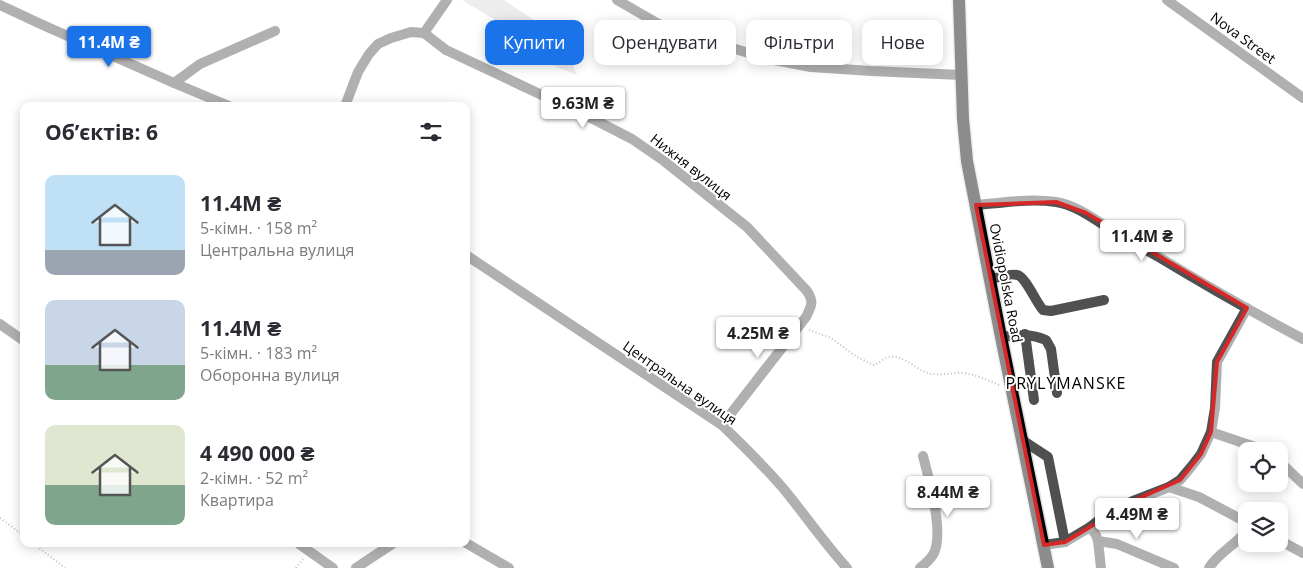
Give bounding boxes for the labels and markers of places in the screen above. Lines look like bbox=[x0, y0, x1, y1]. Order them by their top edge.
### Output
pin: 11.4M ₴ bbox=[63, 26, 155, 68]
pin: 9.63M ₴ bbox=[537, 86, 629, 129]
pin: 11.4M ₴ bbox=[1096, 220, 1188, 262]
pin: 4.25M ₴ bbox=[712, 316, 804, 359]
pin: 8.44M ₴ bbox=[902, 476, 994, 518]
pin: 4.49M ₴ bbox=[1091, 498, 1183, 540]

